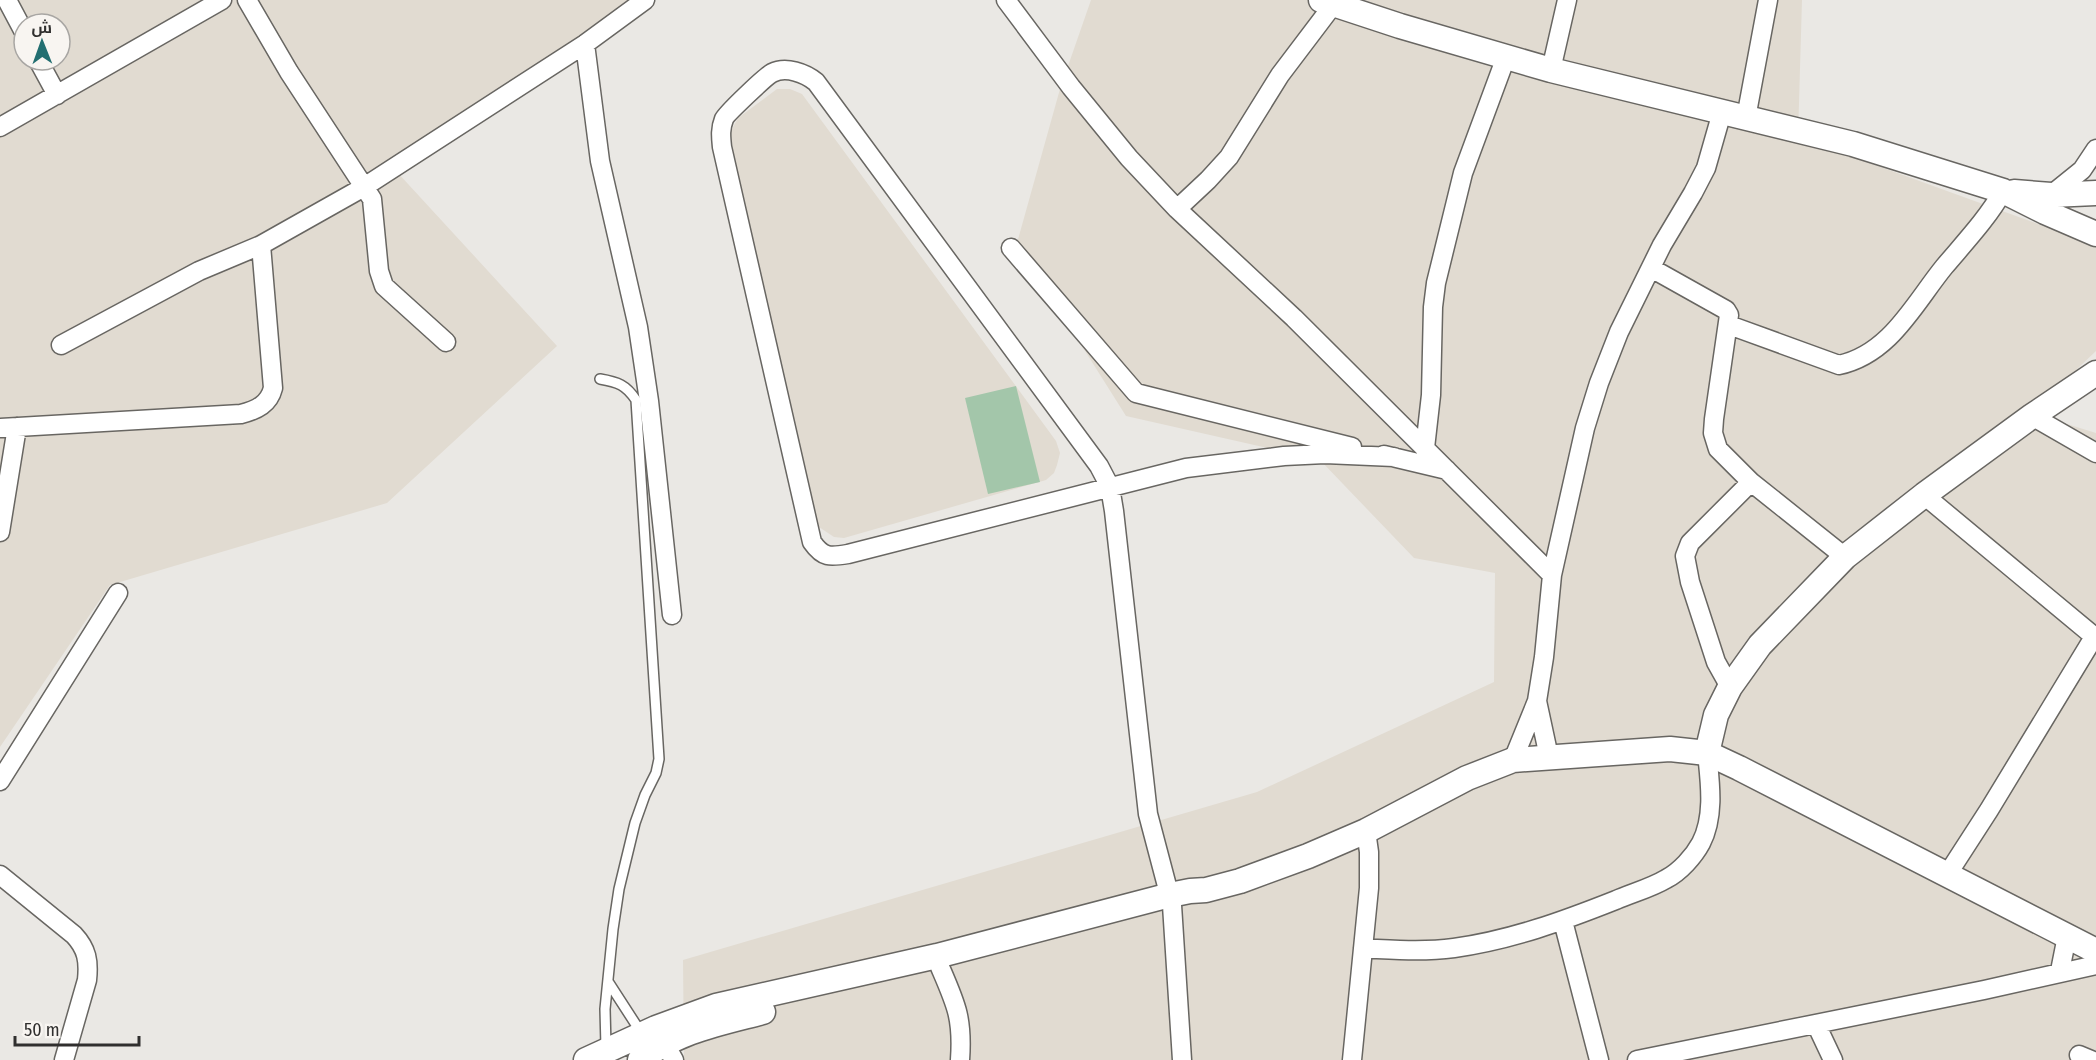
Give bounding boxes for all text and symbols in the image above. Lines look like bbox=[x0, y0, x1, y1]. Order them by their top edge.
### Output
north arrow bbox=[12, 12, 72, 72]
text: ش bbox=[31, 18, 52, 37]
scale bar bbox=[15, 1009, 140, 1047]
text: 50 m bbox=[24, 1019, 60, 1041]

